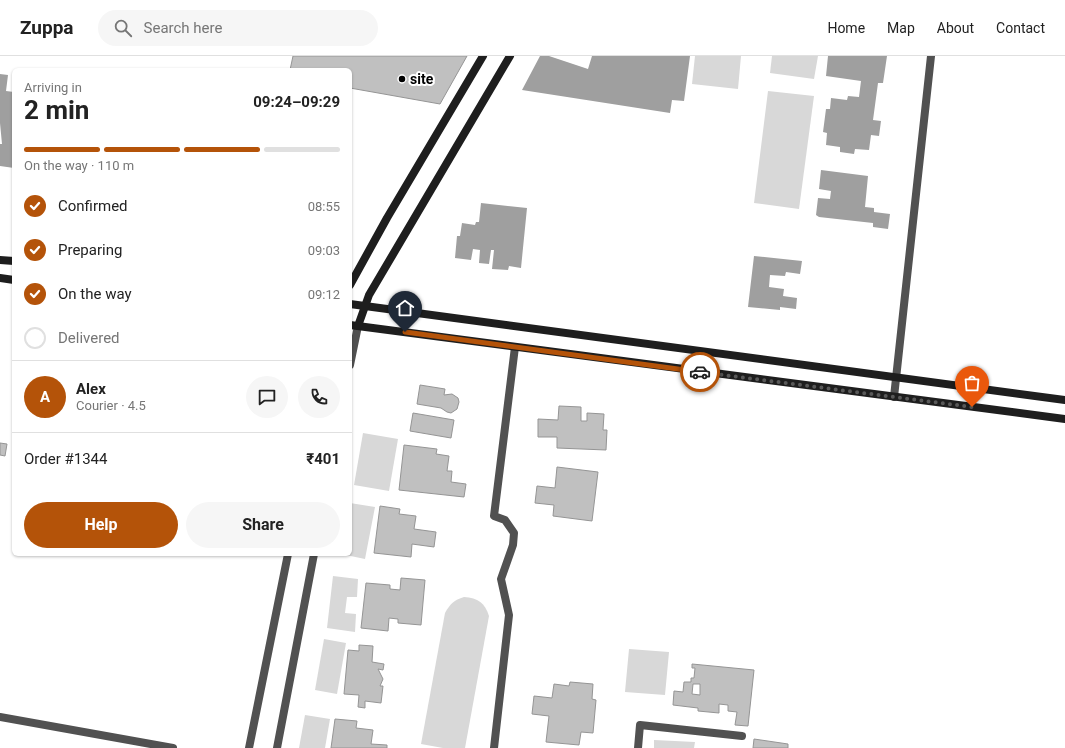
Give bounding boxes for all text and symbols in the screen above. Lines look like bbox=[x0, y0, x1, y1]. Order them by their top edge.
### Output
search box bbox=[98, 10, 378, 46]
text: Zuppa bbox=[20, 16, 74, 39]
icon: search bbox=[112, 17, 134, 39]
text: Search here bbox=[144, 19, 222, 37]
text: Home bbox=[827, 20, 865, 36]
text: Map bbox=[887, 20, 915, 36]
text: About bbox=[937, 20, 974, 36]
text: Contact bbox=[996, 20, 1045, 36]
place label: site bbox=[410, 71, 434, 87]
marker: site bbox=[397, 74, 407, 84]
text: Arriving in bbox=[24, 80, 82, 95]
text: 09:24–09:29 bbox=[253, 93, 340, 111]
text: 2 min bbox=[24, 95, 89, 125]
text: On the way · 110 m bbox=[24, 158, 134, 173]
icon: check bbox=[24, 195, 46, 217]
text: Confirmed bbox=[58, 197, 128, 215]
text: 08:55 bbox=[308, 199, 340, 214]
icon: check bbox=[24, 239, 46, 261]
text: Preparing bbox=[58, 241, 122, 259]
text: 09:03 bbox=[308, 243, 340, 258]
icon: check bbox=[24, 283, 46, 305]
text: On the way bbox=[58, 285, 132, 303]
text: 09:12 bbox=[308, 287, 340, 302]
pin bbox=[388, 291, 422, 332]
icon: home bbox=[394, 297, 416, 319]
text: Delivered bbox=[58, 329, 120, 347]
courier bbox=[680, 352, 720, 392]
icon: car bbox=[689, 361, 711, 383]
pin bbox=[955, 366, 989, 407]
icon: bag bbox=[961, 372, 983, 394]
button: chat bbox=[246, 376, 288, 418]
button: phone bbox=[298, 376, 340, 418]
text: Alex bbox=[76, 380, 106, 398]
text: A bbox=[40, 388, 50, 406]
text: Courier · 4.5 bbox=[76, 398, 146, 413]
text: Order #1344 bbox=[24, 450, 107, 468]
text: ₹401 bbox=[306, 450, 340, 468]
button: Help bbox=[24, 502, 178, 548]
button: Share bbox=[186, 502, 340, 548]

